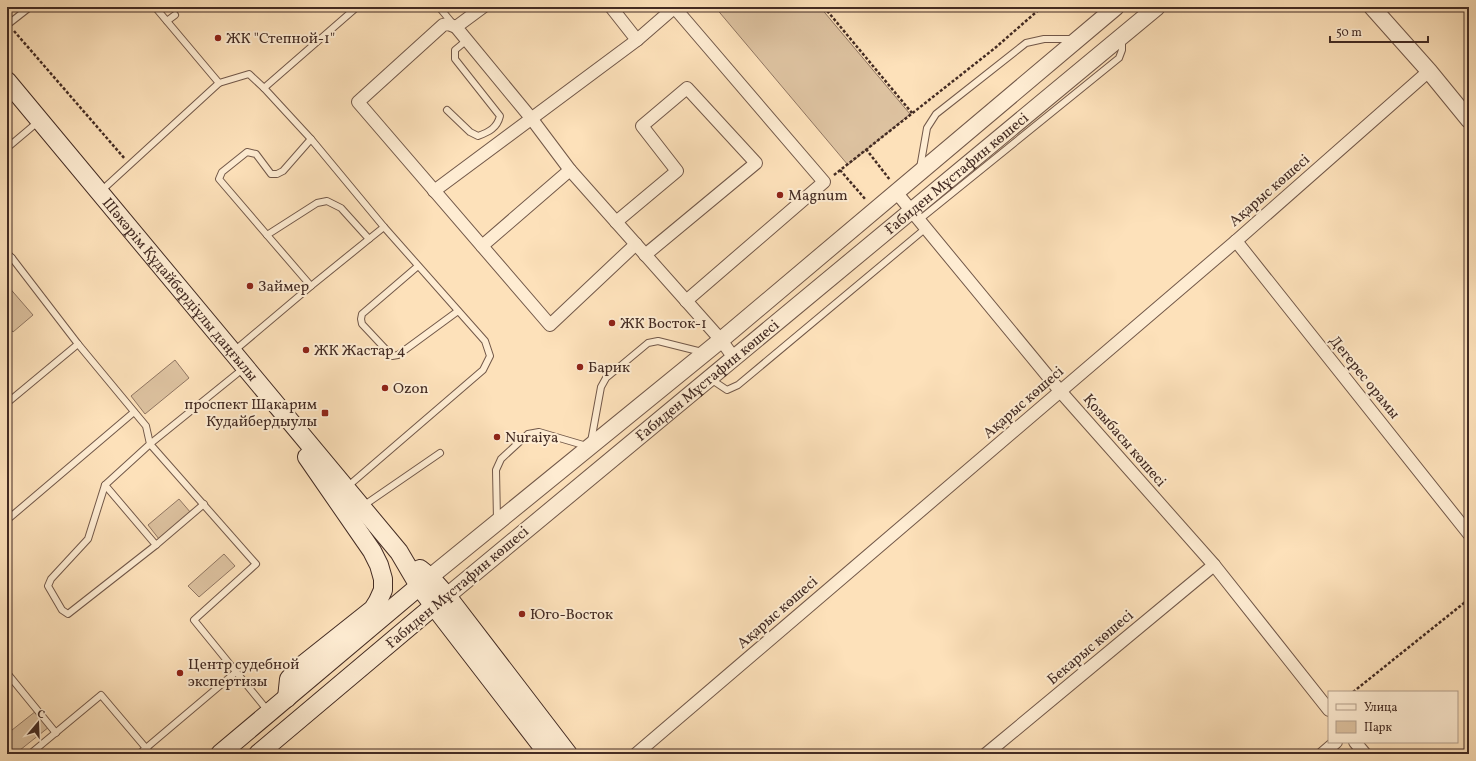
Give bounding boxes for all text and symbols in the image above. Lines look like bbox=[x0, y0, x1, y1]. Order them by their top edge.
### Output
scale bar bbox=[1330, 18, 1428, 44]
text: 50 m bbox=[1336, 25, 1362, 41]
place label: ЖК "Степной-1" bbox=[226, 29, 335, 50]
marker: ЖК "Степной-1" bbox=[213, 33, 223, 43]
street label: Ғабиден Мұстафин көшесі bbox=[881, 109, 1034, 240]
street label: Ақарыс көшесі bbox=[1225, 150, 1315, 232]
place label: Magnum bbox=[788, 186, 848, 207]
marker: Magnum bbox=[775, 190, 785, 200]
street label: Шәкәрім Құдайбердіұлы даңғылы bbox=[96, 194, 262, 387]
place label: Займер bbox=[258, 277, 309, 298]
marker: Займер bbox=[245, 281, 255, 291]
place label: ЖК Восток-1 bbox=[620, 314, 707, 335]
street label: Ғабиден Мұстафин көшесі bbox=[632, 315, 784, 447]
marker: ЖК Восток-1 bbox=[607, 318, 617, 328]
street label: Дегерес орамы bbox=[1324, 332, 1404, 424]
place label: ЖК Жастар 4 bbox=[314, 341, 406, 362]
marker: ЖК Жастар 4 bbox=[301, 345, 311, 355]
place label: Барик bbox=[588, 358, 630, 379]
marker: Барик bbox=[575, 362, 585, 372]
street label: Ақарыс көшесі bbox=[979, 362, 1069, 444]
place label: Ozon bbox=[393, 379, 428, 400]
marker: Ozon bbox=[380, 383, 390, 393]
street label: Қозыбасы көшесі bbox=[1077, 390, 1170, 492]
place label: проспект Шaкaрим Кудайбердыулы bbox=[185, 395, 317, 433]
marker: проспект Шaкaрим Кудайбердыулы bbox=[320, 408, 330, 418]
place label: Nuraiya bbox=[505, 428, 558, 449]
marker: Nuraiya bbox=[492, 432, 502, 442]
street label: Ғабиден Мұстафин көшесі bbox=[382, 522, 534, 654]
street label: Ақарыс көшесі bbox=[733, 572, 823, 654]
place label: Юго-Восток bbox=[530, 605, 613, 626]
street label: Бекарыс көшесі bbox=[1043, 606, 1139, 691]
marker: Юго-Восток bbox=[517, 609, 527, 619]
place label: Центр судебной экспертизы bbox=[188, 655, 299, 693]
marker: Центр судебной экспертизы bbox=[175, 668, 185, 678]
legend bbox=[1328, 691, 1458, 743]
text: Улица bbox=[1364, 700, 1397, 716]
north arrow bbox=[18, 703, 58, 743]
text: С bbox=[35, 707, 47, 723]
text: Парк bbox=[1364, 720, 1392, 736]

